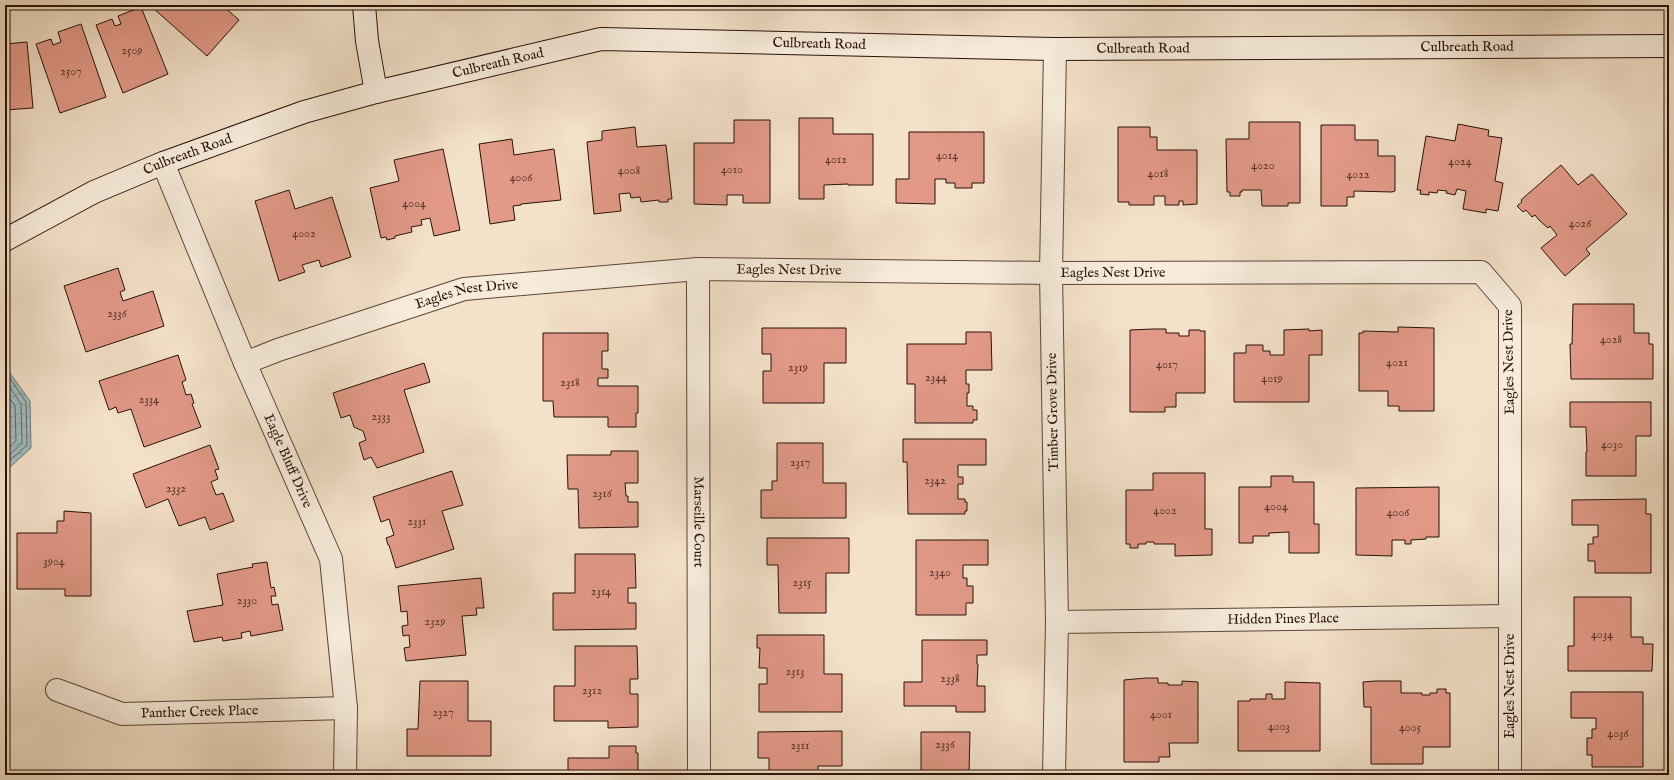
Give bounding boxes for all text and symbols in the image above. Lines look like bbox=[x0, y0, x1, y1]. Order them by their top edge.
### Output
street label: Culbreath Road bbox=[772, 34, 866, 54]
street label: Culbreath Road bbox=[1420, 38, 1514, 56]
street label: Culbreath Road bbox=[1096, 39, 1190, 58]
house number: 2509 bbox=[121, 43, 143, 58]
street label: Culbreath Road bbox=[451, 44, 546, 83]
house number: 2507 bbox=[60, 64, 82, 79]
street label: Culbreath Road bbox=[141, 130, 235, 179]
house number: 4014 bbox=[936, 148, 958, 163]
house number: 4012 bbox=[825, 152, 847, 167]
house number: 4024 bbox=[1448, 154, 1472, 169]
house number: 4020 bbox=[1251, 158, 1275, 173]
house number: 4010 bbox=[721, 162, 743, 177]
house number: 4008 bbox=[618, 163, 640, 178]
house number: 4018 bbox=[1148, 166, 1169, 181]
house number: 4022 bbox=[1346, 167, 1370, 182]
house number: 4006 bbox=[510, 170, 533, 185]
house number: 4004 bbox=[402, 196, 426, 211]
house number: 4026 bbox=[1569, 216, 1592, 231]
house number: 4002 bbox=[292, 226, 316, 241]
street label: Eagles Nest Drive bbox=[736, 260, 842, 280]
street label: Eagles Nest Drive bbox=[1060, 264, 1166, 282]
street label: Eagles Nest Drive bbox=[413, 275, 520, 313]
house number: 2336 bbox=[107, 306, 128, 321]
street label: Eagles Nest Drive bbox=[1499, 309, 1519, 415]
house number: 4028 bbox=[1600, 332, 1622, 347]
street label: Timber Grove Drive bbox=[1043, 352, 1063, 472]
house number: 4021 bbox=[1386, 355, 1408, 370]
house number: 4017 bbox=[1156, 357, 1178, 372]
house number: 2319 bbox=[788, 360, 808, 375]
house number: 2344 bbox=[925, 370, 947, 385]
house number: 4019 bbox=[1261, 371, 1283, 386]
house number: 2318 bbox=[560, 375, 580, 390]
house number: 2334 bbox=[139, 392, 159, 407]
house number: 2333 bbox=[371, 409, 391, 424]
street label: Eagle Bluff Drive bbox=[259, 411, 317, 511]
house number: 4030 bbox=[1601, 437, 1623, 452]
house number: 2317 bbox=[790, 455, 810, 470]
house number: 2342 bbox=[924, 473, 946, 488]
street label: Marseille Court bbox=[689, 476, 708, 568]
house number: 2332 bbox=[166, 481, 186, 496]
house number: 2316 bbox=[592, 486, 613, 501]
house number: 4004 bbox=[1264, 499, 1288, 514]
house number: 4002 bbox=[1153, 503, 1177, 518]
house number: 4006 bbox=[1387, 505, 1410, 520]
house number: 2331 bbox=[407, 514, 427, 529]
house number: 3904 bbox=[43, 554, 65, 569]
house number: 2340 bbox=[929, 565, 951, 580]
house number: 2315 bbox=[793, 575, 812, 590]
house number: 2314 bbox=[591, 584, 611, 599]
house number: 2330 bbox=[237, 593, 257, 608]
street label: Hidden Pines Place bbox=[1227, 609, 1340, 629]
house number: 2329 bbox=[425, 614, 445, 629]
house number: 4034 bbox=[1591, 627, 1613, 642]
street label: Eagles Nest Drive bbox=[1501, 633, 1519, 739]
house number: 2313 bbox=[785, 664, 805, 679]
house number: 2338 bbox=[940, 671, 960, 686]
house number: 2312 bbox=[582, 683, 602, 698]
street label: Panther Creek Place bbox=[141, 701, 259, 722]
house number: 2327 bbox=[432, 705, 454, 720]
house number: 4001 bbox=[1150, 707, 1172, 722]
house number: 4003 bbox=[1268, 719, 1290, 734]
house number: 4005 bbox=[1399, 720, 1422, 735]
house number: 4036 bbox=[1607, 726, 1630, 741]
house number: 2336 bbox=[935, 737, 956, 752]
house number: 2311 bbox=[790, 738, 810, 753]

